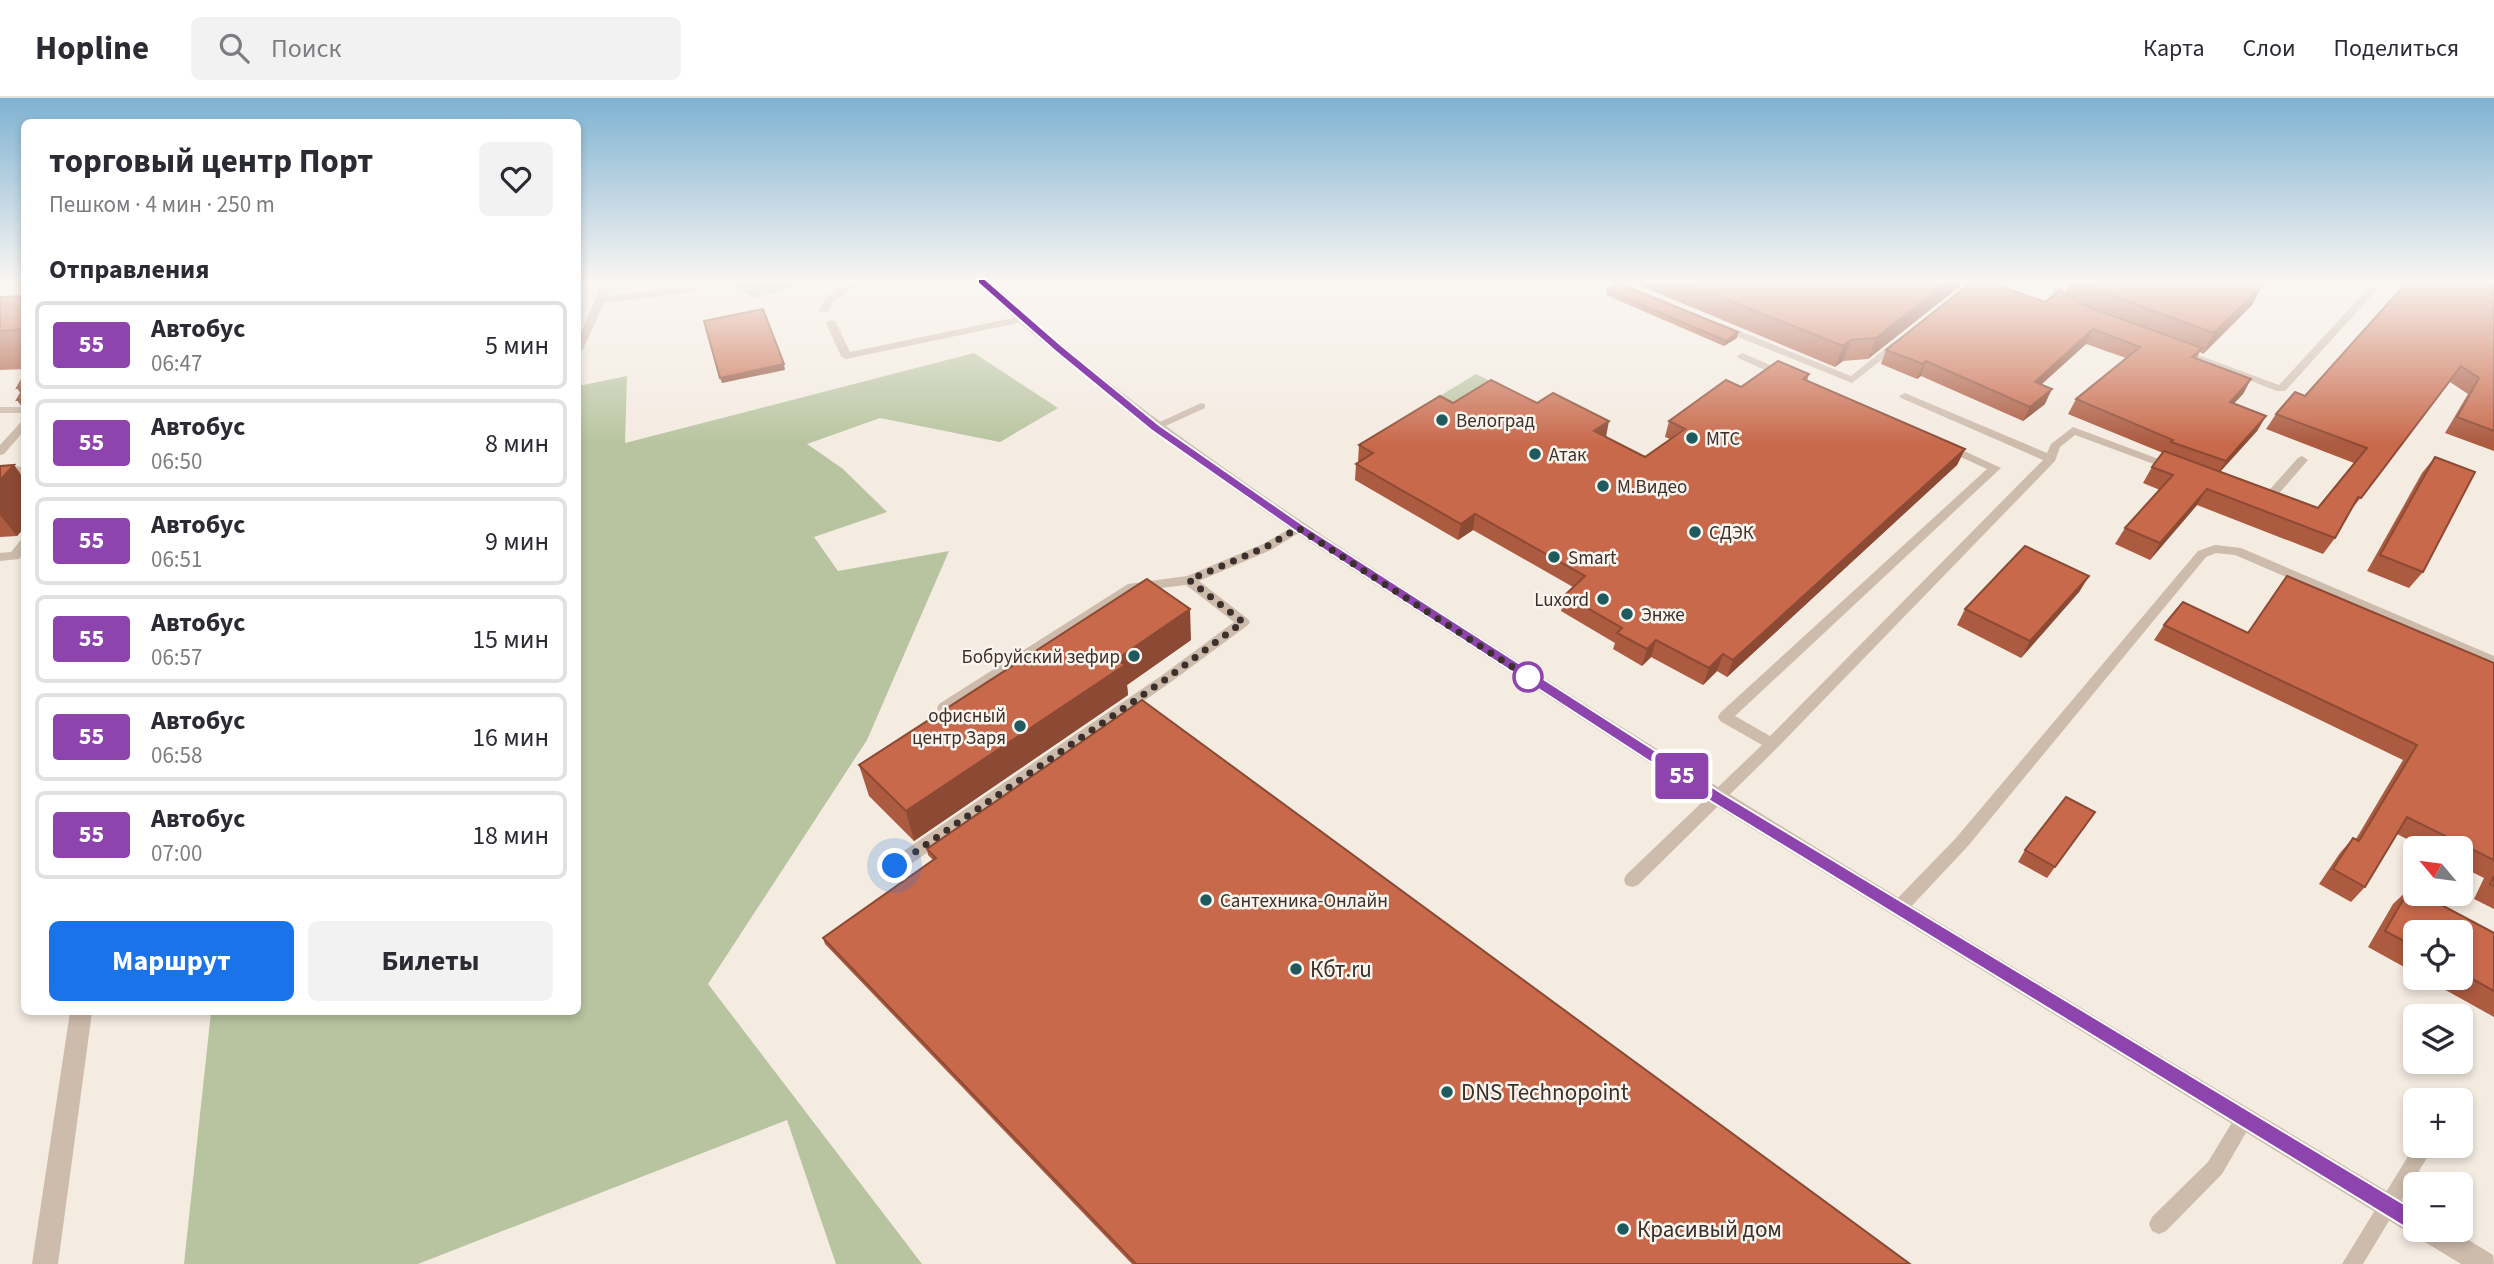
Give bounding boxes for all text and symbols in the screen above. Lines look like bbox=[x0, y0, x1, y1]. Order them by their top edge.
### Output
search box bbox=[191, 17, 681, 80]
text: Hopline bbox=[35, 25, 149, 72]
icon: search bbox=[215, 29, 253, 67]
text: Поиск bbox=[271, 30, 341, 67]
text: Карта bbox=[2143, 31, 2205, 66]
text: Слои bbox=[2243, 31, 2296, 66]
text: Поделиться bbox=[2334, 31, 2459, 66]
text: торговый центр Порт bbox=[49, 138, 373, 185]
button: heart bbox=[479, 142, 553, 216]
text: Пешком · 4 мин · 250 m bbox=[49, 188, 275, 221]
text: Отправления bbox=[49, 251, 209, 288]
text: Автобус bbox=[151, 310, 245, 347]
text: 55 bbox=[79, 327, 104, 362]
text: 5 мин bbox=[485, 327, 549, 364]
text: 06:47 bbox=[151, 347, 202, 380]
text: Автобус bbox=[151, 408, 245, 445]
place label: Велоград bbox=[1456, 408, 1535, 435]
marker: Велоград bbox=[1434, 412, 1450, 428]
text: 55 bbox=[79, 425, 104, 460]
text: 8 мин bbox=[485, 425, 549, 462]
place label: МТС bbox=[1706, 426, 1741, 453]
marker: МТС bbox=[1684, 430, 1700, 446]
place label: Атак bbox=[1549, 442, 1587, 469]
text: 06:50 bbox=[151, 445, 202, 478]
marker: Атак bbox=[1527, 446, 1543, 462]
place label: М.Видео bbox=[1617, 474, 1687, 501]
marker: М.Видео bbox=[1595, 478, 1611, 494]
text: Автобус bbox=[151, 506, 245, 543]
place label: СДЭК bbox=[1709, 520, 1754, 547]
text: 55 bbox=[79, 523, 104, 558]
text: 9 мин bbox=[485, 523, 549, 560]
marker: СДЭК bbox=[1687, 524, 1703, 540]
text: 06:51 bbox=[151, 543, 202, 576]
place label: Smart bbox=[1568, 545, 1617, 572]
marker: Smart bbox=[1546, 549, 1562, 565]
place label: Luxord bbox=[1534, 587, 1589, 614]
marker: Luxord bbox=[1595, 591, 1611, 607]
place label: Энже bbox=[1641, 602, 1685, 629]
text: Автобус bbox=[151, 604, 245, 641]
marker: Энже bbox=[1619, 606, 1635, 622]
text: 55 bbox=[79, 621, 104, 656]
text: 15 мин bbox=[472, 621, 549, 658]
text: 06:57 bbox=[151, 641, 202, 674]
place label: Бобруйский зефир bbox=[962, 644, 1120, 671]
marker: Бобруйский зефир bbox=[1126, 648, 1142, 664]
unlabelled marker bbox=[1513, 662, 1543, 692]
text: Автобус bbox=[151, 702, 245, 739]
place label: офисный центр Заря bbox=[912, 703, 1006, 752]
marker: офисный центр Заря bbox=[1012, 718, 1028, 734]
text: 55 bbox=[79, 719, 104, 754]
text: 16 мин bbox=[472, 719, 549, 756]
text: 06:58 bbox=[151, 739, 202, 772]
line badge: 55 bbox=[1650, 753, 1714, 799]
text: 55 bbox=[1669, 758, 1695, 793]
text: Автобус bbox=[151, 800, 245, 837]
text: 55 bbox=[79, 817, 104, 852]
text: 18 мин bbox=[472, 817, 549, 854]
north arrow bbox=[2403, 836, 2473, 906]
map controls bbox=[2403, 836, 2473, 1242]
text: 07:00 bbox=[151, 837, 202, 870]
your location bbox=[877, 848, 912, 883]
place label: Сантехника-Онлайн bbox=[1220, 888, 1388, 915]
marker: Сантехника-Онлайн bbox=[1198, 892, 1214, 908]
button: locate bbox=[2403, 920, 2473, 990]
button: Маршрут bbox=[49, 921, 294, 1001]
button: Билеты bbox=[308, 921, 553, 1001]
place label: Кбт.ru bbox=[1310, 953, 1372, 986]
marker: Кбт.ru bbox=[1288, 961, 1304, 977]
button: layers bbox=[2403, 1004, 2473, 1074]
place label: DNS Technopoint bbox=[1461, 1076, 1629, 1109]
marker: DNS Technopoint bbox=[1439, 1084, 1455, 1100]
button: + bbox=[2403, 1088, 2473, 1158]
button: − bbox=[2403, 1172, 2473, 1242]
place label: Красивый дом bbox=[1637, 1213, 1782, 1246]
marker: Красивый дом bbox=[1615, 1221, 1631, 1237]

